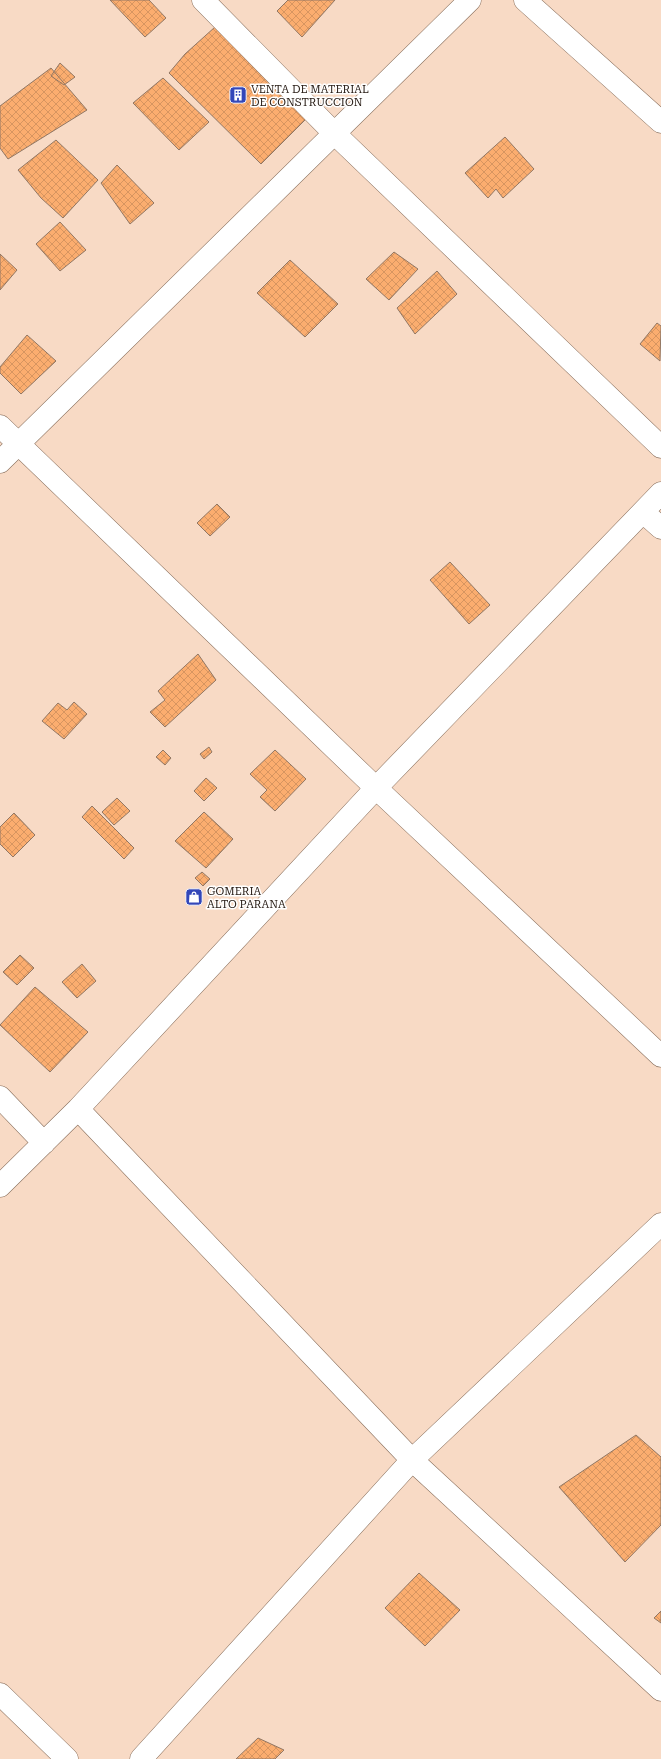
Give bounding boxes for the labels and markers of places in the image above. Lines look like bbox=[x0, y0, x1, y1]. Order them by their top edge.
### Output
place label: VENTA DE MATERIAL DE CONSTRUCCION bbox=[251, 83, 369, 109]
building icon: VENTA DE MATERIAL DE CONSTRUCCION bbox=[228, 85, 248, 105]
place label: GOMERIA ALTO PARANA bbox=[207, 885, 286, 911]
shop icon: GOMERIA ALTO PARANA bbox=[184, 887, 204, 907]

